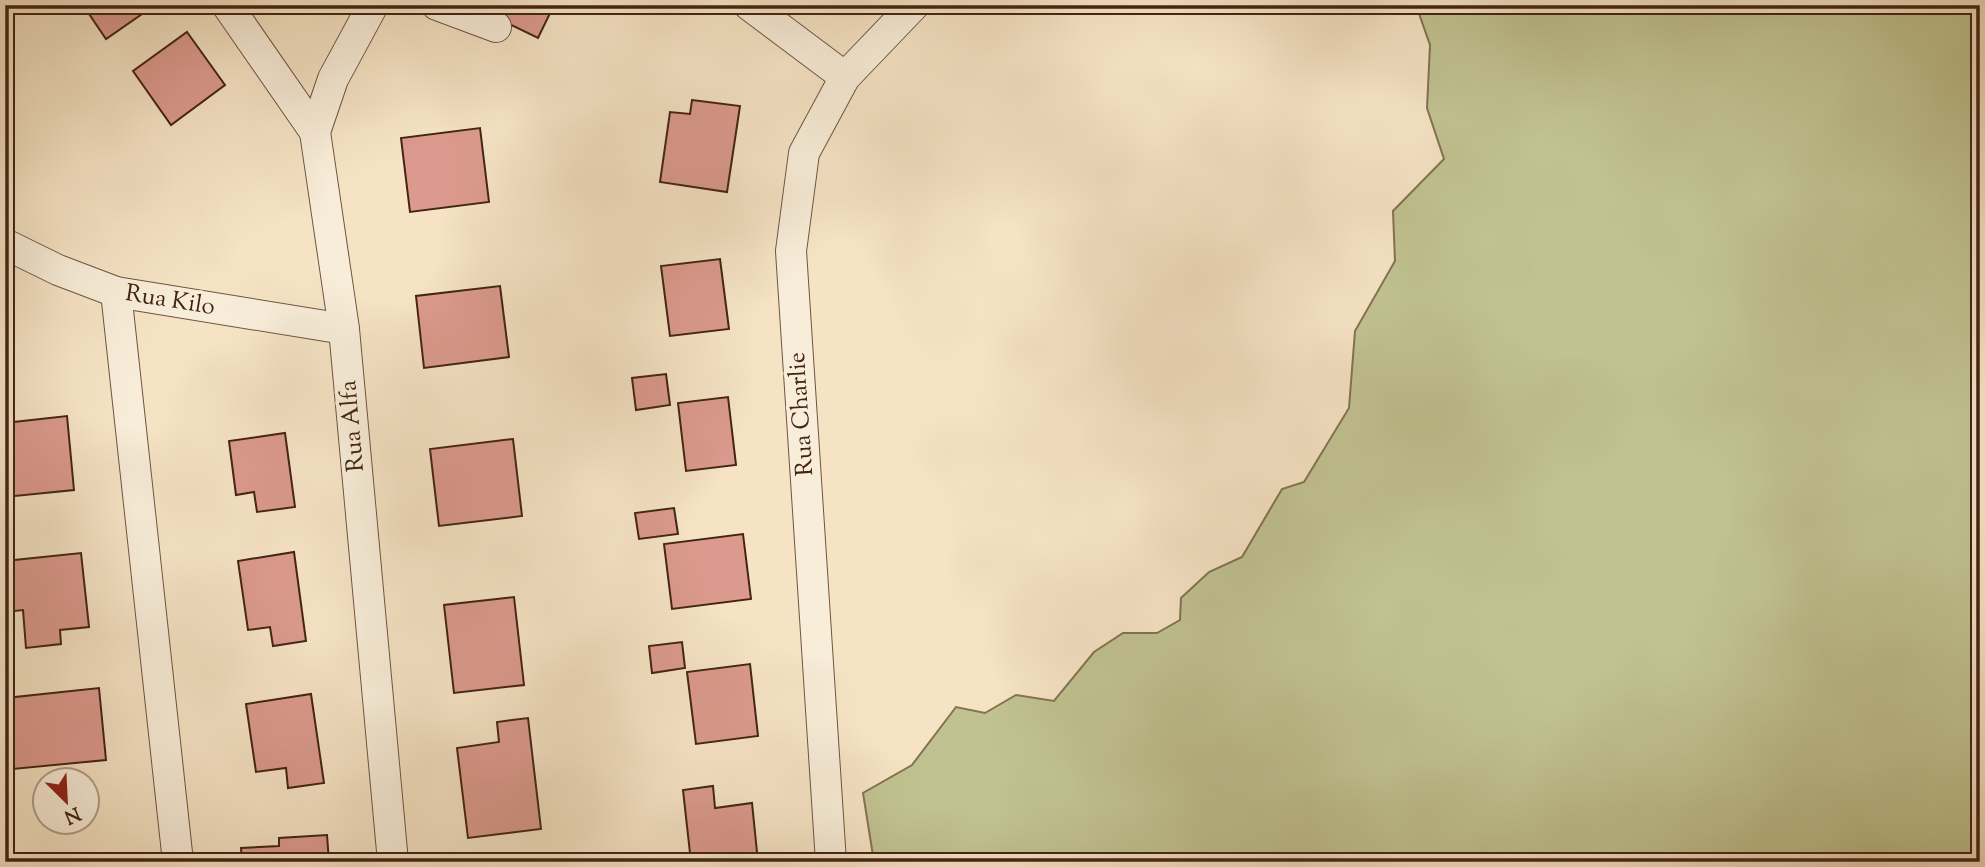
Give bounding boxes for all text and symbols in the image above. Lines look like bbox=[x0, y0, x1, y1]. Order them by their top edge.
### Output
street label: Rua Kilo bbox=[123, 277, 217, 325]
street label: Rua Charlie bbox=[781, 351, 823, 477]
street label: Rua Alfa bbox=[332, 379, 374, 473]
north arrow bbox=[32, 766, 102, 836]
text: N bbox=[59, 799, 84, 830]

